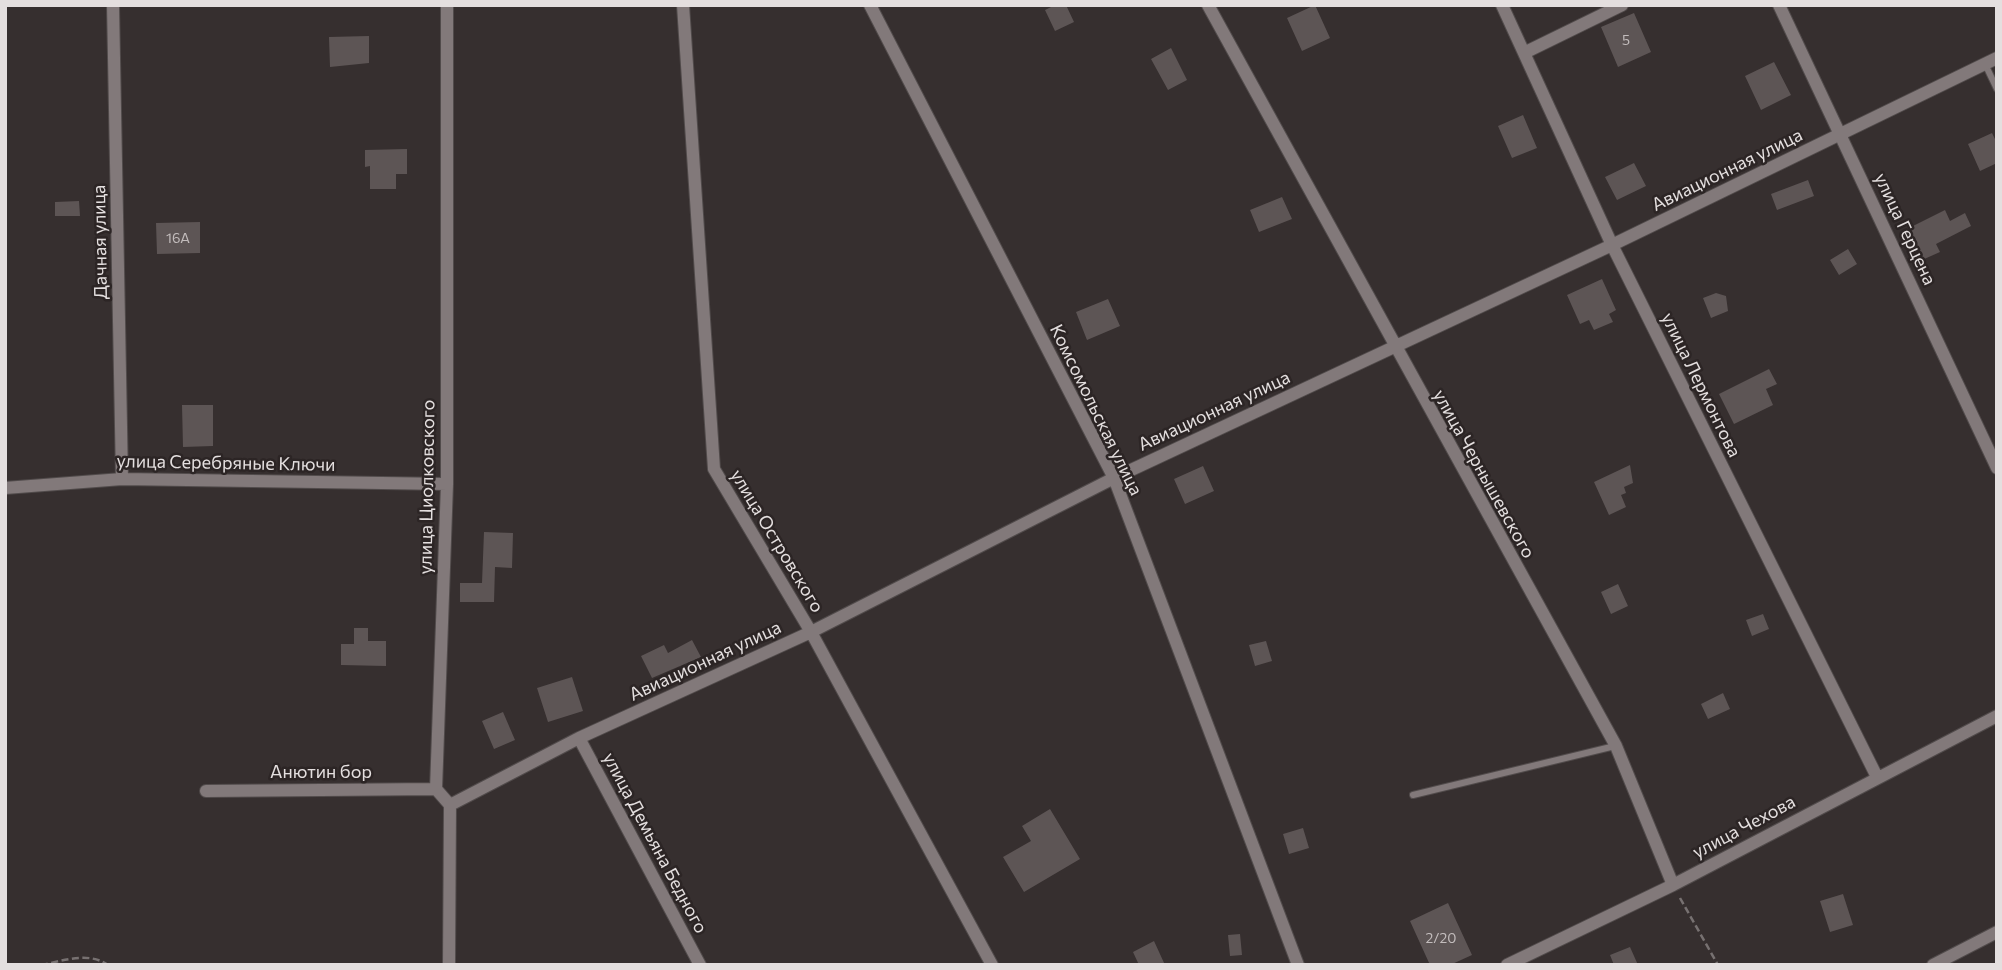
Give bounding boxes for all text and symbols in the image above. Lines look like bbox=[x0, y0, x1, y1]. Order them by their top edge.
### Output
house number: 5 bbox=[1622, 32, 1630, 48]
street label: Авиационная улица bbox=[1648, 124, 1806, 216]
street label: улица Герцена bbox=[1870, 170, 1940, 288]
street label: Дачная улица bbox=[88, 184, 112, 300]
house number: 16А bbox=[166, 230, 190, 246]
street label: улица Лермонтова bbox=[1657, 309, 1745, 461]
street label: Комсомольская улица bbox=[1045, 321, 1147, 499]
street label: Авиационная улица bbox=[1135, 366, 1293, 456]
street label: улица Чернышевского bbox=[1429, 386, 1539, 562]
street label: улица Циолковского bbox=[415, 399, 439, 575]
street label: улица Серебряные Ключи bbox=[116, 450, 336, 476]
street label: улица Островского bbox=[726, 466, 828, 616]
street label: Авиационная улица bbox=[626, 616, 784, 706]
street label: улица Демьяна Бедного bbox=[598, 749, 712, 937]
street label: Анютин бор bbox=[270, 761, 372, 783]
street label: улица Чехова bbox=[1689, 791, 1799, 863]
house number: 2/20 bbox=[1426, 930, 1456, 946]

